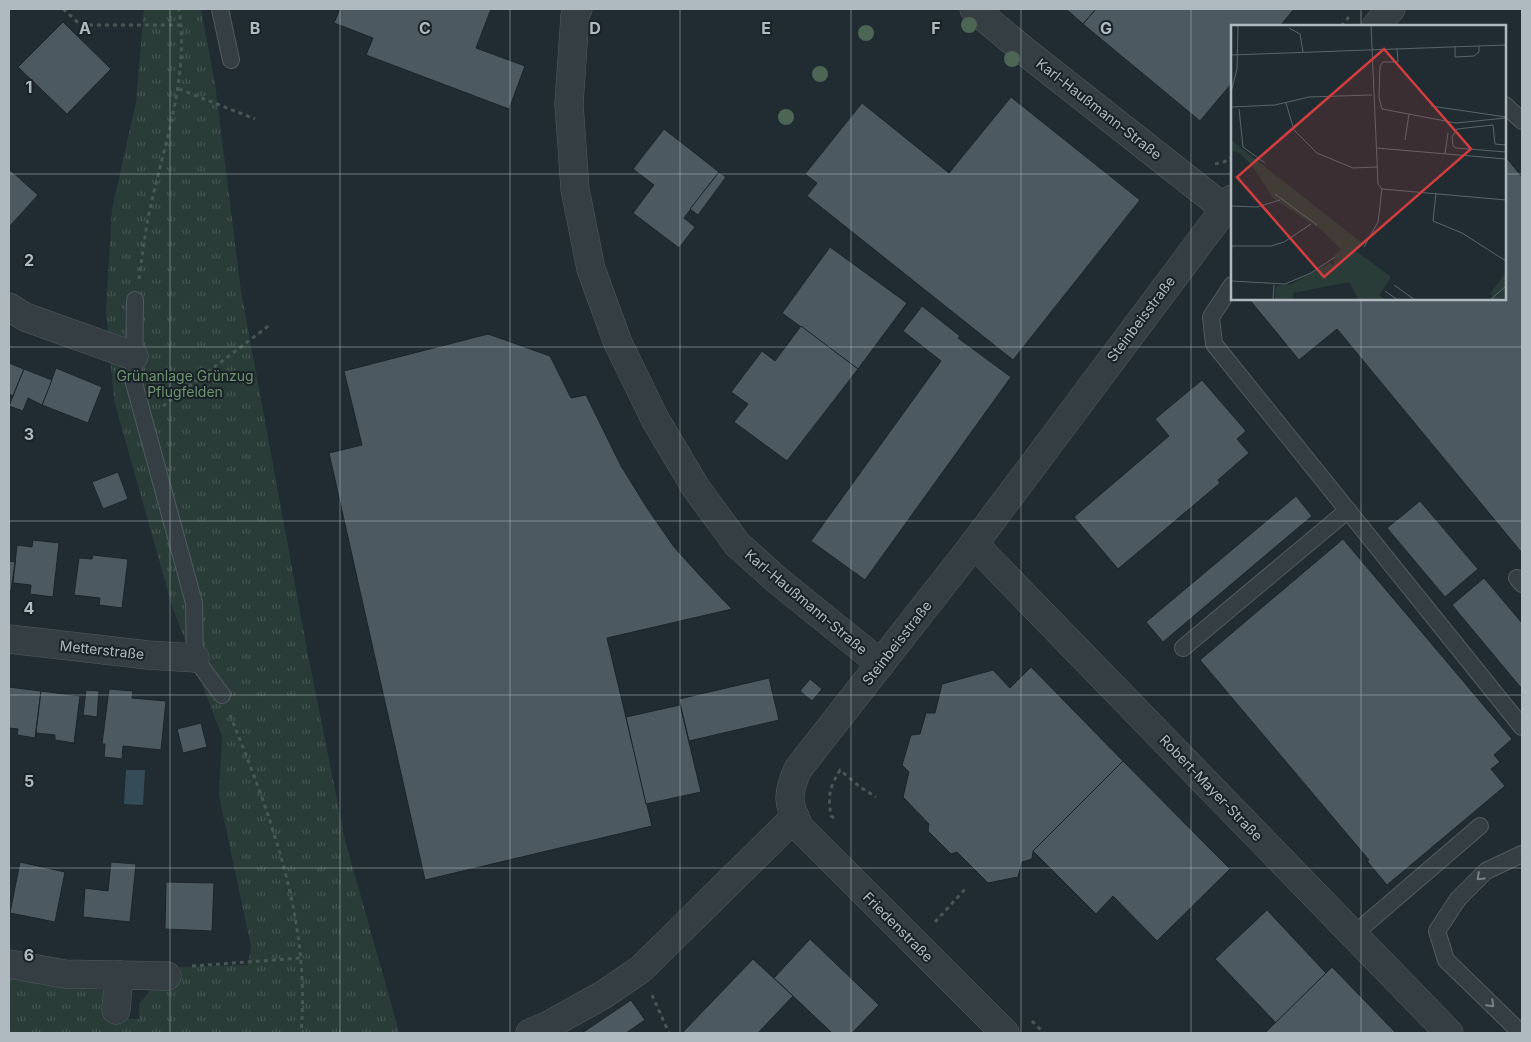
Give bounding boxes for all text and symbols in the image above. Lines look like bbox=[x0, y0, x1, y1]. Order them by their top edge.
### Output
text: A bbox=[79, 18, 91, 38]
text: B bbox=[250, 18, 260, 38]
text: C bbox=[419, 18, 431, 38]
text: D bbox=[589, 18, 601, 38]
text: E bbox=[761, 18, 771, 38]
text: F bbox=[931, 18, 941, 38]
text: G bbox=[1100, 18, 1112, 38]
inset map bbox=[1231, 25, 1506, 300]
street label: Karl-Haußmann-Straße bbox=[1033, 54, 1165, 163]
text: 1 bbox=[26, 77, 32, 97]
text: 2 bbox=[24, 250, 34, 270]
street label: Steinbeisstraße bbox=[1103, 273, 1178, 365]
park label: Grünanlage Grünzug Pflugfelden bbox=[116, 367, 254, 400]
text: 3 bbox=[24, 424, 34, 444]
street label: Karl-Haußmann-Straße bbox=[742, 545, 871, 658]
street label: Steinbeisstraße bbox=[858, 597, 935, 688]
text: 4 bbox=[24, 598, 35, 618]
street label: Metterstraße bbox=[59, 637, 145, 662]
street label: Robert-Mayer-Straße bbox=[1156, 731, 1266, 844]
text: 5 bbox=[24, 771, 34, 791]
one-way arrow bbox=[1477, 871, 1486, 880]
street label: Friedenstraße bbox=[860, 888, 937, 965]
text: 6 bbox=[24, 945, 34, 965]
one-way arrow bbox=[1486, 998, 1495, 1007]

